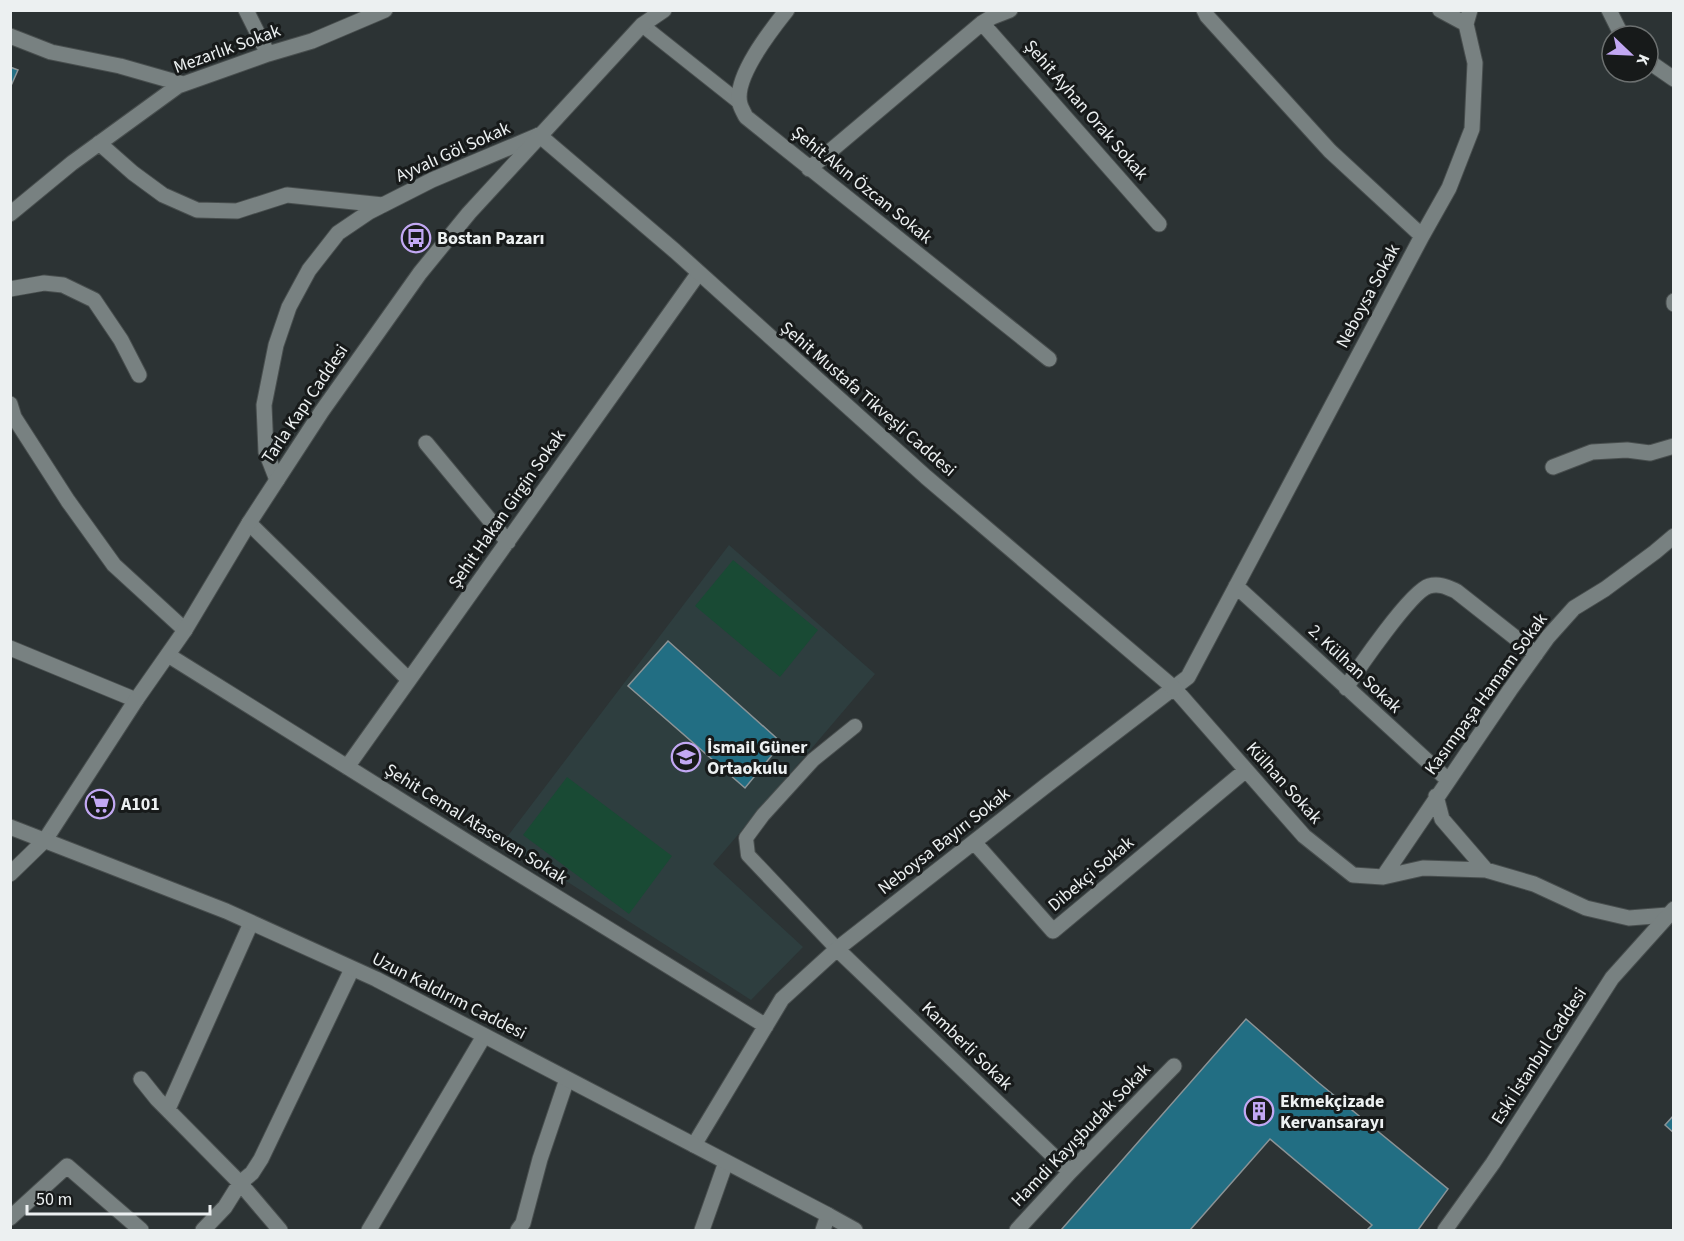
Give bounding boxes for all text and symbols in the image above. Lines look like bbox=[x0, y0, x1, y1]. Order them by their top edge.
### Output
street label: Mezarlık Sokak bbox=[170, 18, 284, 80]
north arrow bbox=[1600, 24, 1660, 84]
street label: Şehit Ayhan Orak Sokak bbox=[1018, 35, 1154, 186]
text: K bbox=[1631, 51, 1655, 68]
street label: Ayvalı Göl Sokak bbox=[392, 116, 514, 188]
street label: Şehit Akın Özcan Sokak bbox=[786, 120, 938, 250]
bus stop icon: Bostan Pazarı bbox=[400, 222, 432, 254]
place label: Bostan Pazarı bbox=[437, 226, 545, 251]
street label: Neboysa Sokak bbox=[1330, 239, 1406, 353]
street label: Şehit Mustafa Tikveşli Caddesi bbox=[775, 316, 961, 482]
street label: Tarla Kapı Caddesi bbox=[256, 340, 354, 468]
street label: Şehit Hakan Girgin Sokak bbox=[443, 424, 572, 594]
street label: Kasımpaşa Hamam Sokak bbox=[1419, 608, 1553, 780]
street label: 2. Külhan Sokak bbox=[1303, 619, 1407, 719]
place label: İsmail Güner Ortaokulu bbox=[707, 735, 808, 781]
street label: Külhan Sokak bbox=[1240, 736, 1328, 830]
school or university icon: İsmail Güner Ortaokulu bbox=[670, 741, 702, 773]
street label: Şehit Cemal Ataseven Sokak bbox=[380, 757, 572, 891]
street label: Neboysa Bayırı Sokak bbox=[873, 781, 1015, 901]
supermarket icon: A101 bbox=[84, 788, 116, 820]
place label: A101 bbox=[120, 792, 160, 817]
street label: Dibekçi Sokak bbox=[1043, 831, 1139, 917]
street label: Uzun Kaldırım Caddesi bbox=[367, 946, 531, 1046]
street label: Eski İstanbul Caddesi bbox=[1485, 983, 1593, 1129]
street label: Kamberli Sokak bbox=[916, 996, 1018, 1096]
street label: Hamdi Kayışbudak Sokak bbox=[1006, 1058, 1156, 1212]
place label: Ekmekçizade Kervansarayı bbox=[1280, 1089, 1384, 1135]
building icon: Ekmekçizade Kervansarayı bbox=[1243, 1095, 1275, 1127]
scale bar bbox=[27, 1178, 210, 1216]
text: 50 m bbox=[36, 1187, 72, 1212]

